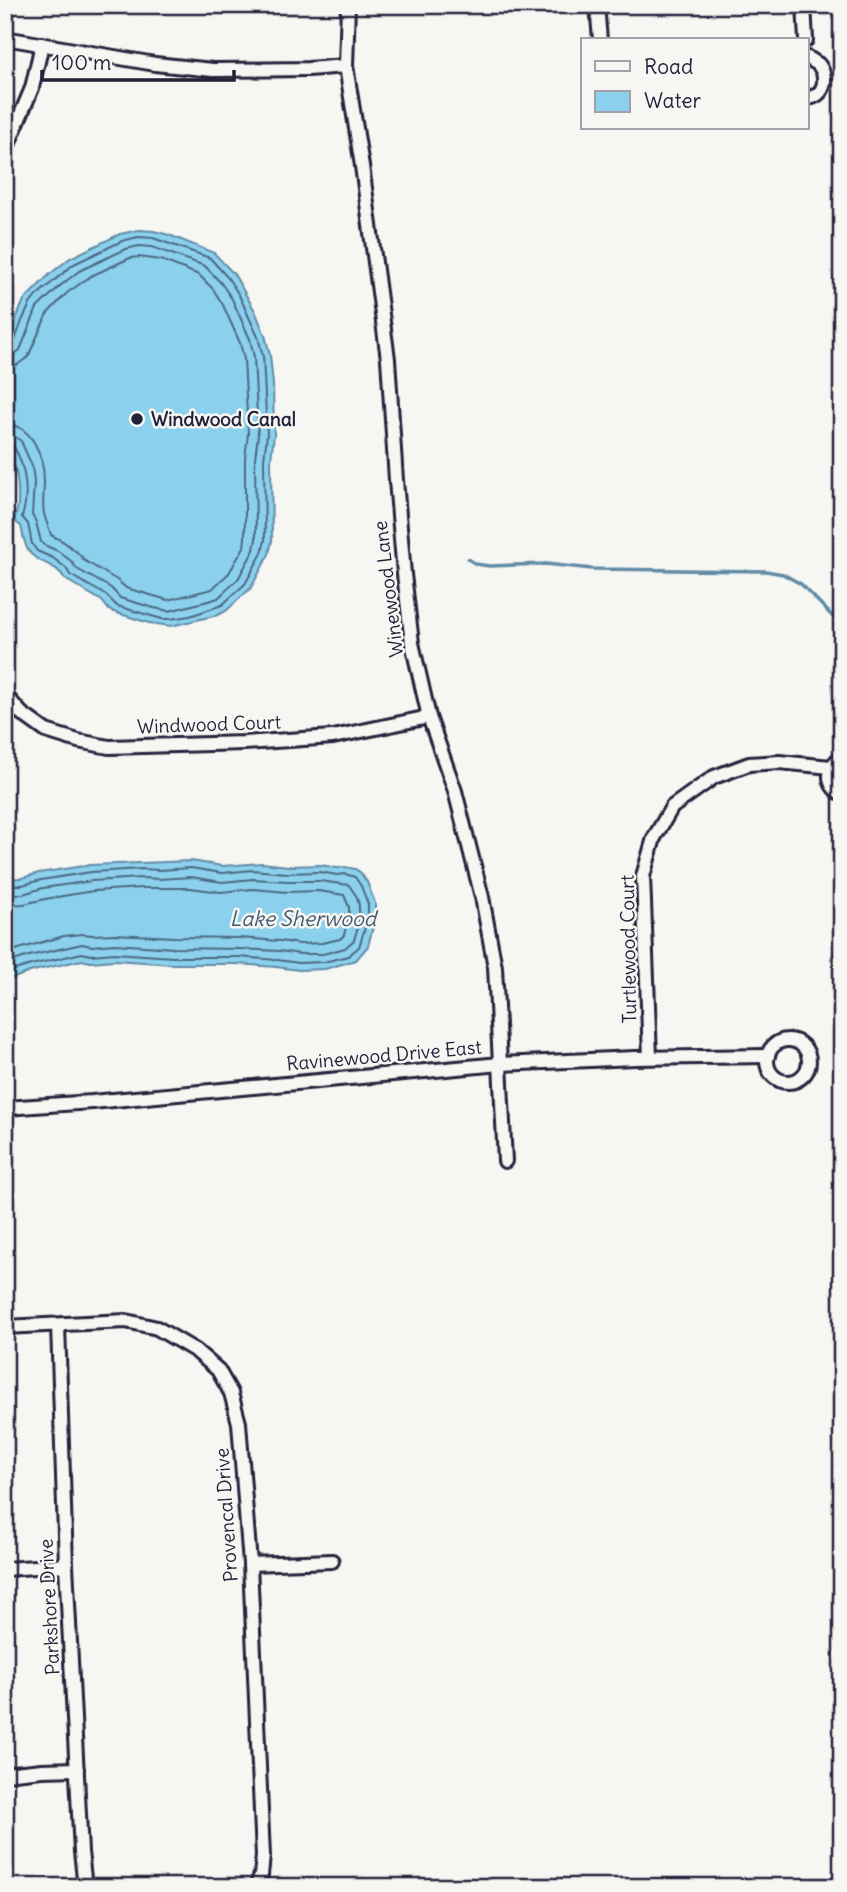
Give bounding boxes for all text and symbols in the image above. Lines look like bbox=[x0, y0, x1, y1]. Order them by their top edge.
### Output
scale bar bbox=[42, 38, 234, 82]
legend bbox=[581, 38, 808, 130]
text: 100 m bbox=[52, 49, 111, 76]
text: Road bbox=[644, 53, 693, 80]
text: Water bbox=[644, 87, 702, 114]
place label: Windwood Canal bbox=[151, 407, 296, 431]
marker: Windwood Canal bbox=[129, 411, 145, 427]
street label: Winewood Lane bbox=[368, 520, 408, 658]
street label: Windwood Court bbox=[137, 709, 281, 739]
street label: Turtlewood Court bbox=[615, 875, 641, 1023]
water label: Lake Sherwood bbox=[230, 905, 379, 932]
street label: Ravinewood Drive East bbox=[285, 1035, 483, 1075]
street label: Provencal Drive bbox=[209, 1447, 243, 1583]
street label: Parkshore Drive bbox=[33, 1538, 65, 1676]

